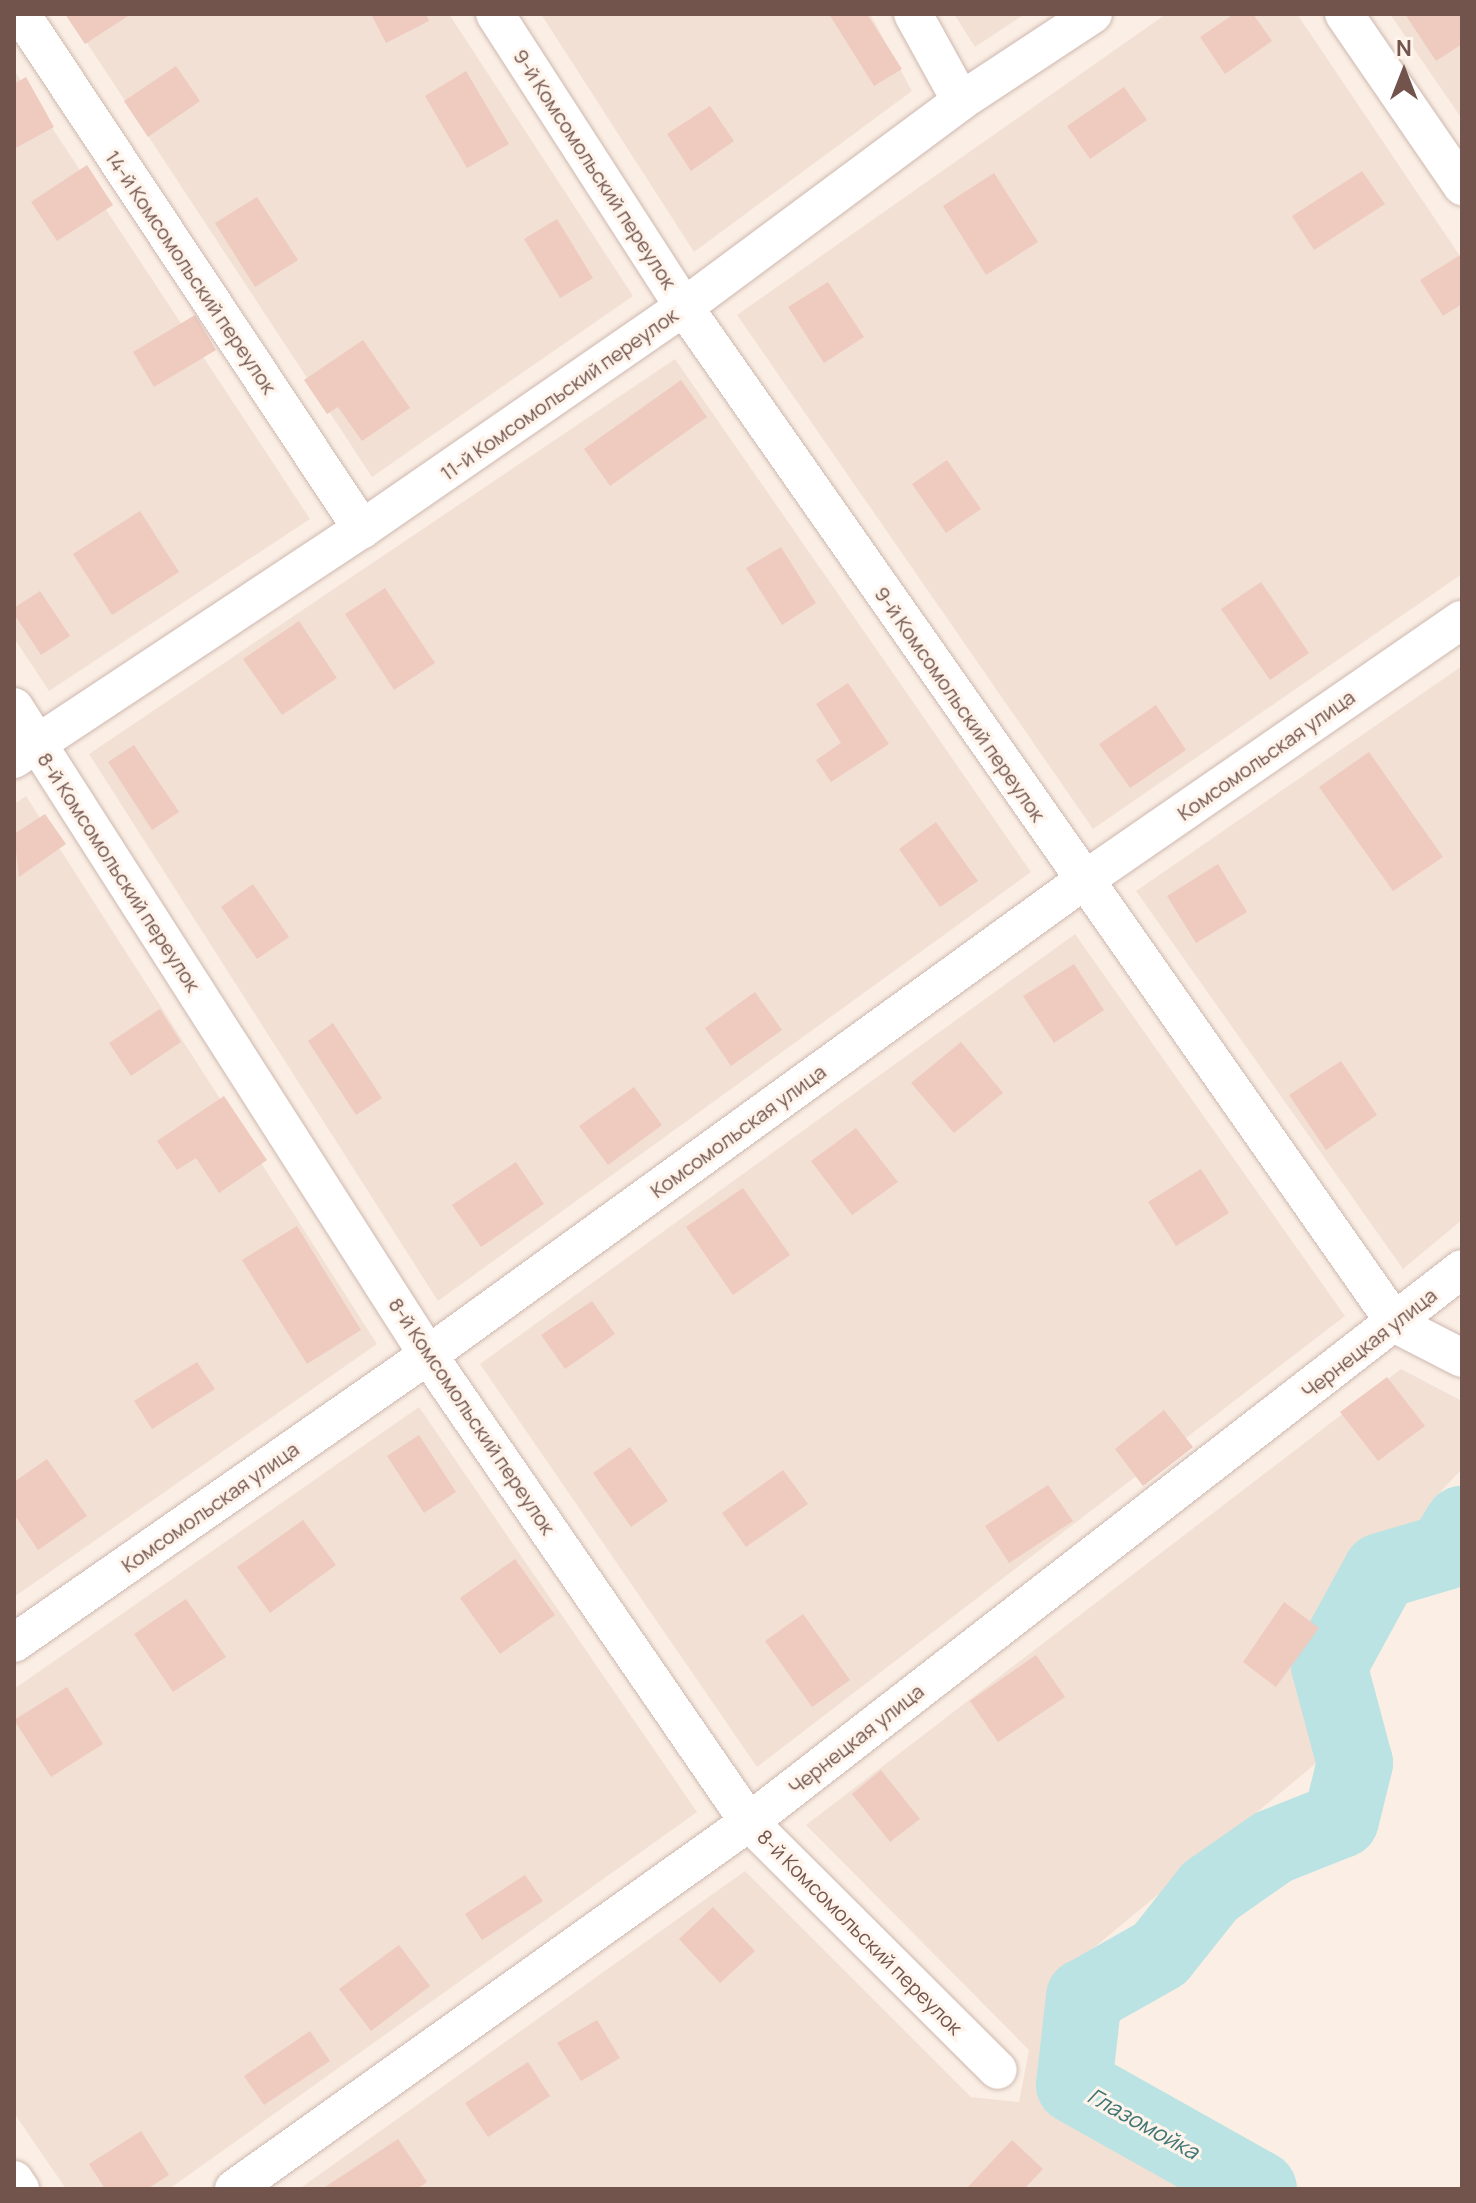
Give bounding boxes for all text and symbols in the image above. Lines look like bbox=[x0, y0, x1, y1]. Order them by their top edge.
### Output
north arrow bbox=[1364, 32, 1444, 112]
text: N bbox=[1396, 33, 1412, 63]
street label: 9-й Комсомольский переулок bbox=[508, 45, 682, 293]
street label: 14-й Комсомольский переулок bbox=[100, 146, 282, 398]
street label: 11-й Комсомольский переулок bbox=[436, 303, 682, 485]
street label: 9-й Комсомольский переулок bbox=[870, 582, 1050, 826]
street label: Комсомольская улица bbox=[1173, 685, 1359, 825]
street label: 8-й Комсомольский переулок bbox=[33, 748, 205, 996]
street label: Комсомольская улица bbox=[646, 1059, 830, 1203]
street label: Чернецкая улица bbox=[1297, 1283, 1441, 1403]
street label: 8-й Комсомольский переулок bbox=[384, 1293, 560, 1539]
street label: Комсомольская улица bbox=[117, 1437, 303, 1577]
street label: Чернецкая улица bbox=[784, 1679, 928, 1799]
street label: 8-й Комсомольский переулок bbox=[752, 1824, 968, 2040]
water label: Глазомойка bbox=[1083, 2083, 1203, 2165]

